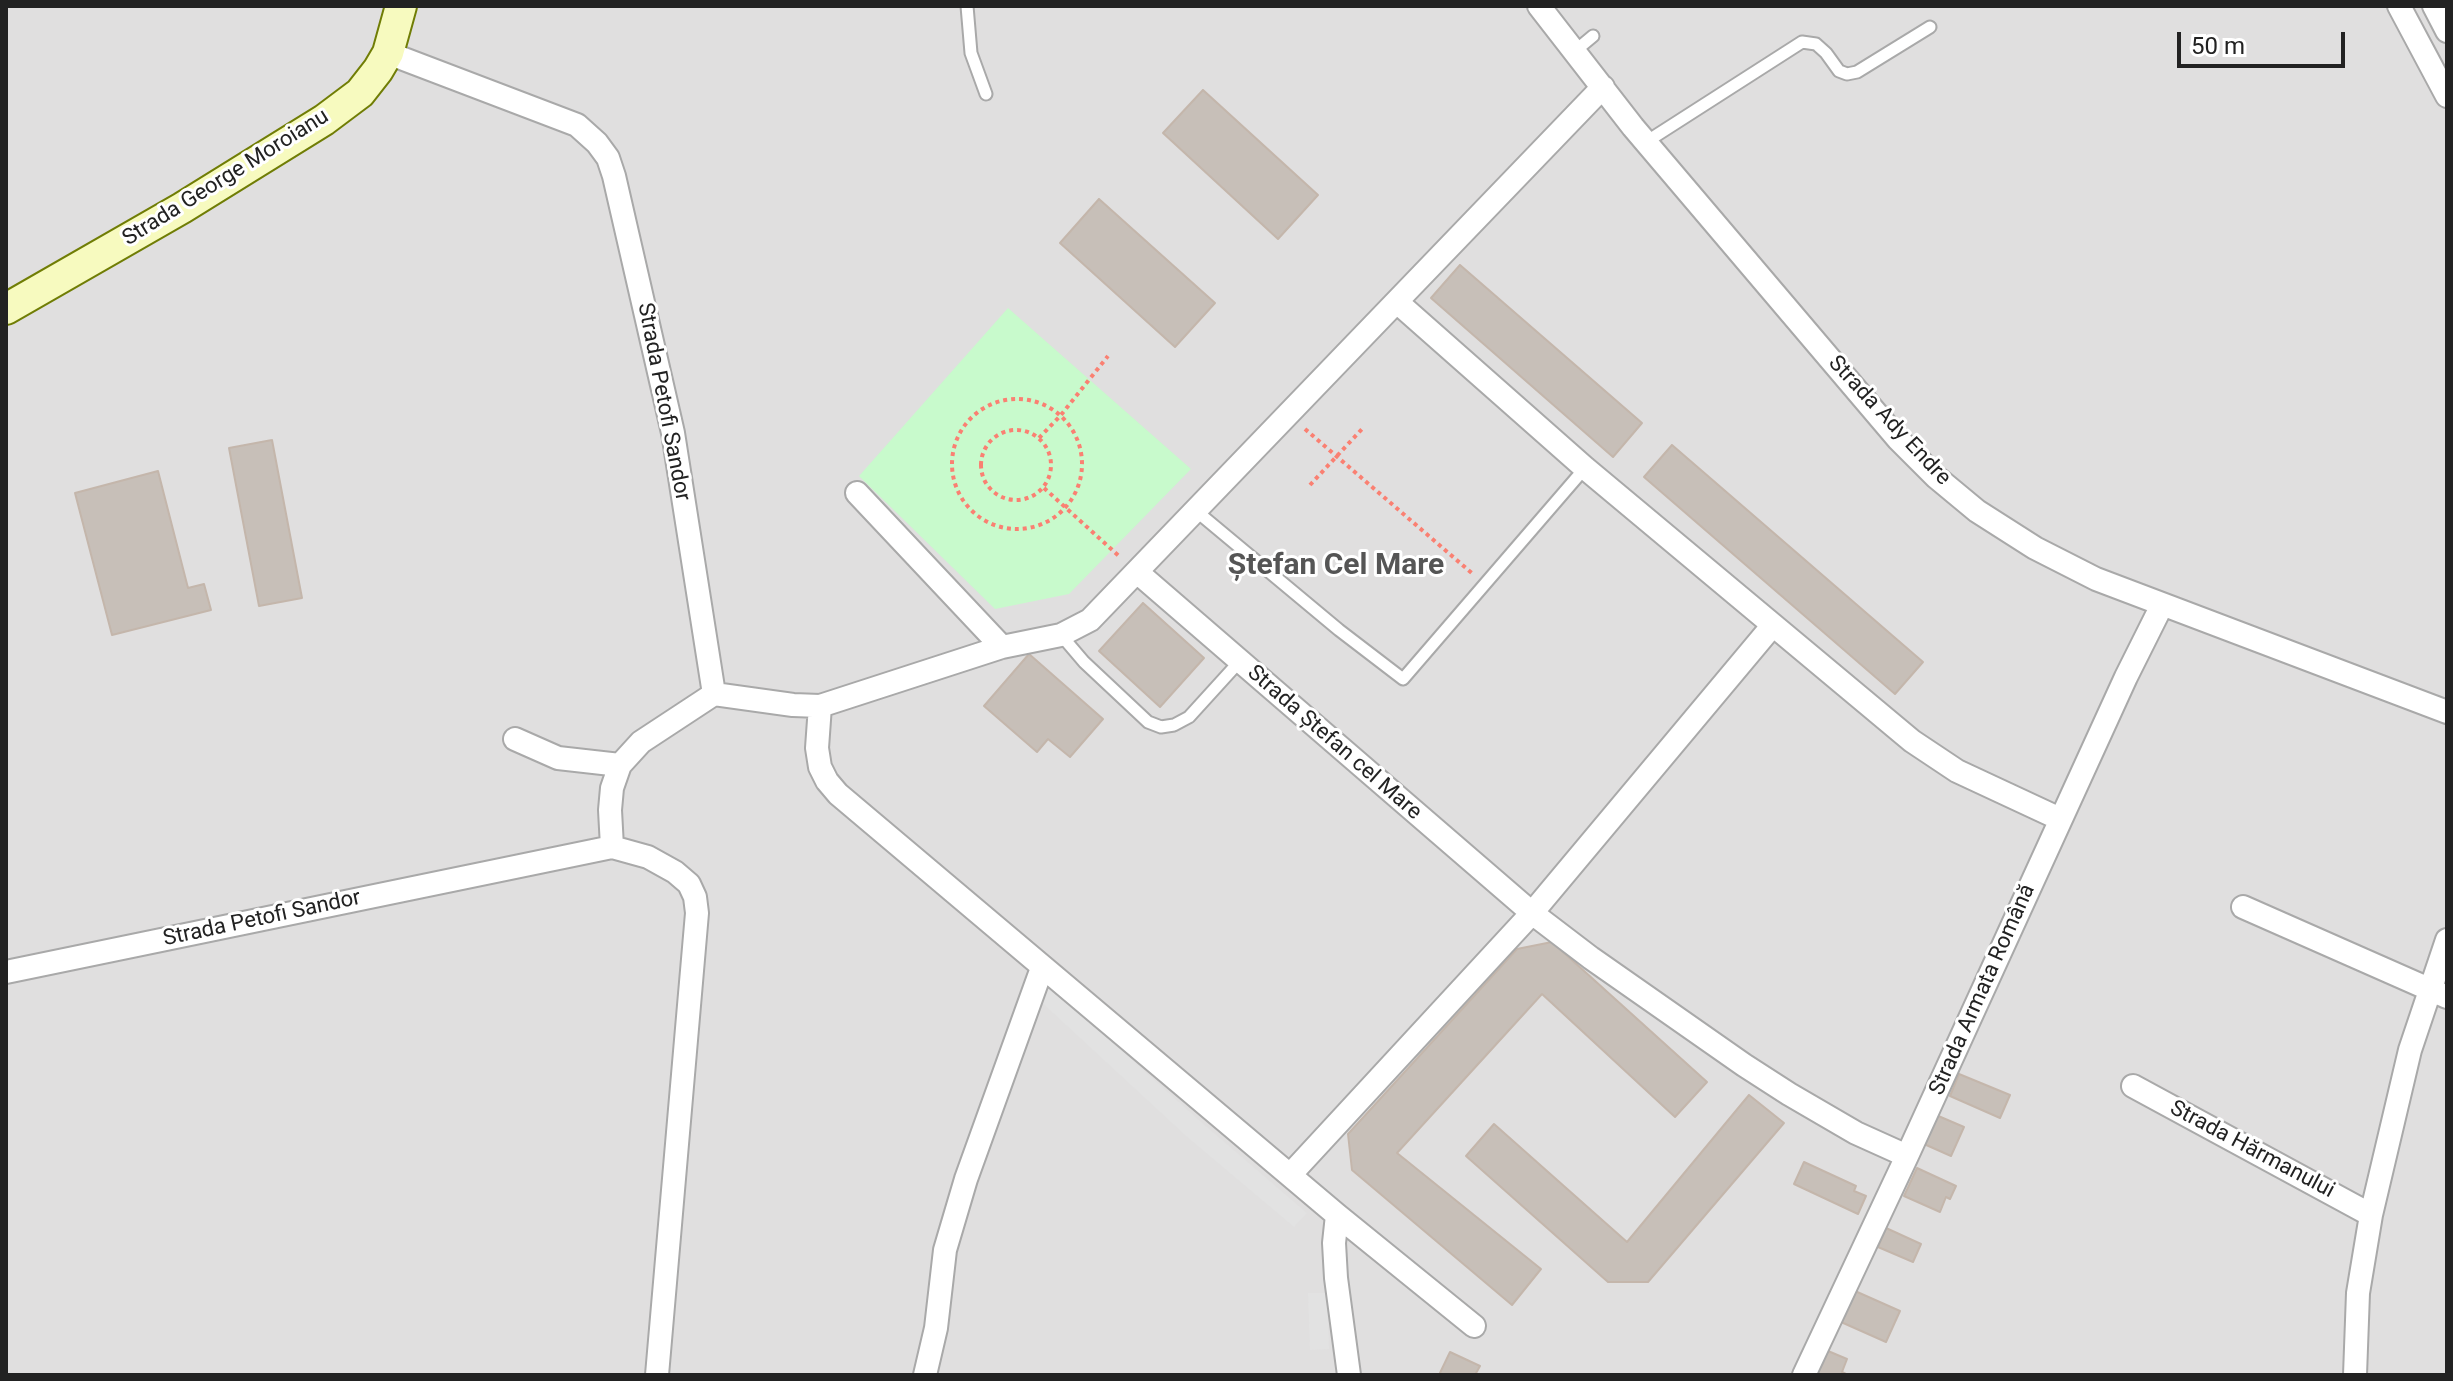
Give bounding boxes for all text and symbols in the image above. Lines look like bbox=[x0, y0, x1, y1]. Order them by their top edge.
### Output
scale bar bbox=[2181, 16, 2349, 66]
text: 50 m bbox=[2191, 32, 2245, 60]
street label: Strada George Moroianu bbox=[118, 104, 334, 252]
street label: Strada Petofi Sandor bbox=[631, 301, 695, 503]
street label: Strada Ady Endre bbox=[1822, 351, 1956, 491]
district label: Ștefan Cel Mare bbox=[1228, 548, 1444, 584]
street label: Strada Ștefan cel Mare bbox=[1241, 660, 1427, 826]
street label: Strada Armata Română bbox=[1925, 880, 2041, 1100]
street label: Strada Petofi Sandor bbox=[161, 885, 363, 953]
street label: Strada Hărmanului bbox=[2165, 1095, 2339, 1205]

